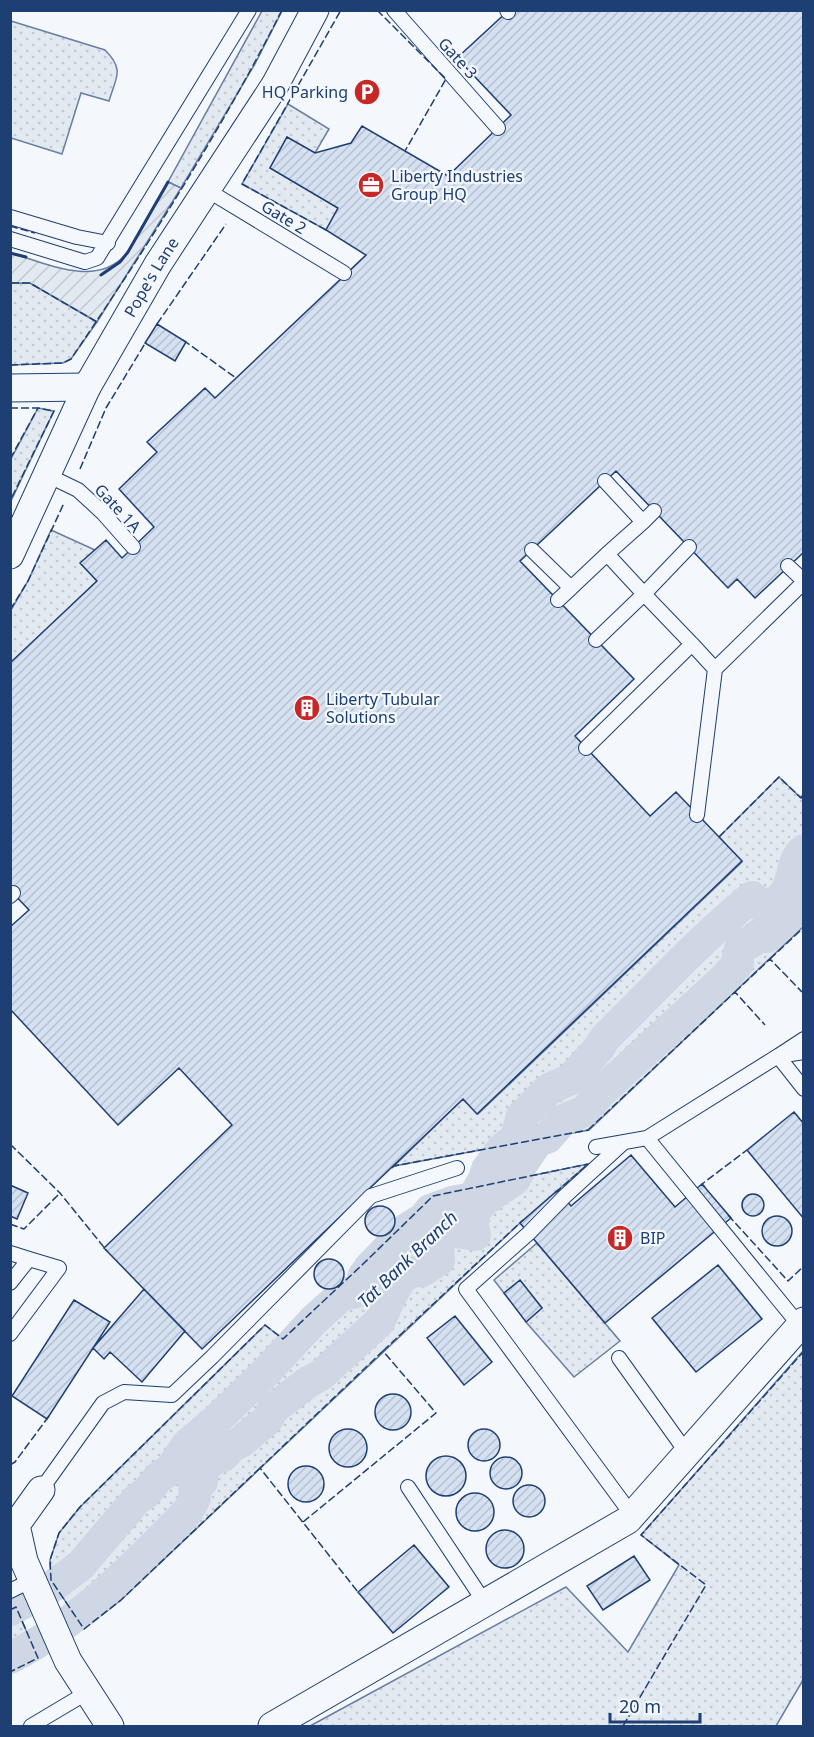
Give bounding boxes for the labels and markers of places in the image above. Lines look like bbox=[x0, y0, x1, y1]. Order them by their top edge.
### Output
parking icon: HQ Parking bbox=[352, 77, 382, 107]
place label: HQ Parking bbox=[262, 81, 348, 103]
place label: Liberty Industries Group HQ bbox=[391, 165, 523, 205]
office icon: Liberty Industries Group HQ bbox=[356, 170, 386, 200]
place label: Liberty Tubular Solutions bbox=[326, 688, 440, 728]
building icon: Liberty Tubular Solutions bbox=[292, 693, 322, 723]
building icon: BIP bbox=[605, 1223, 635, 1253]
place label: BIP bbox=[640, 1227, 666, 1249]

